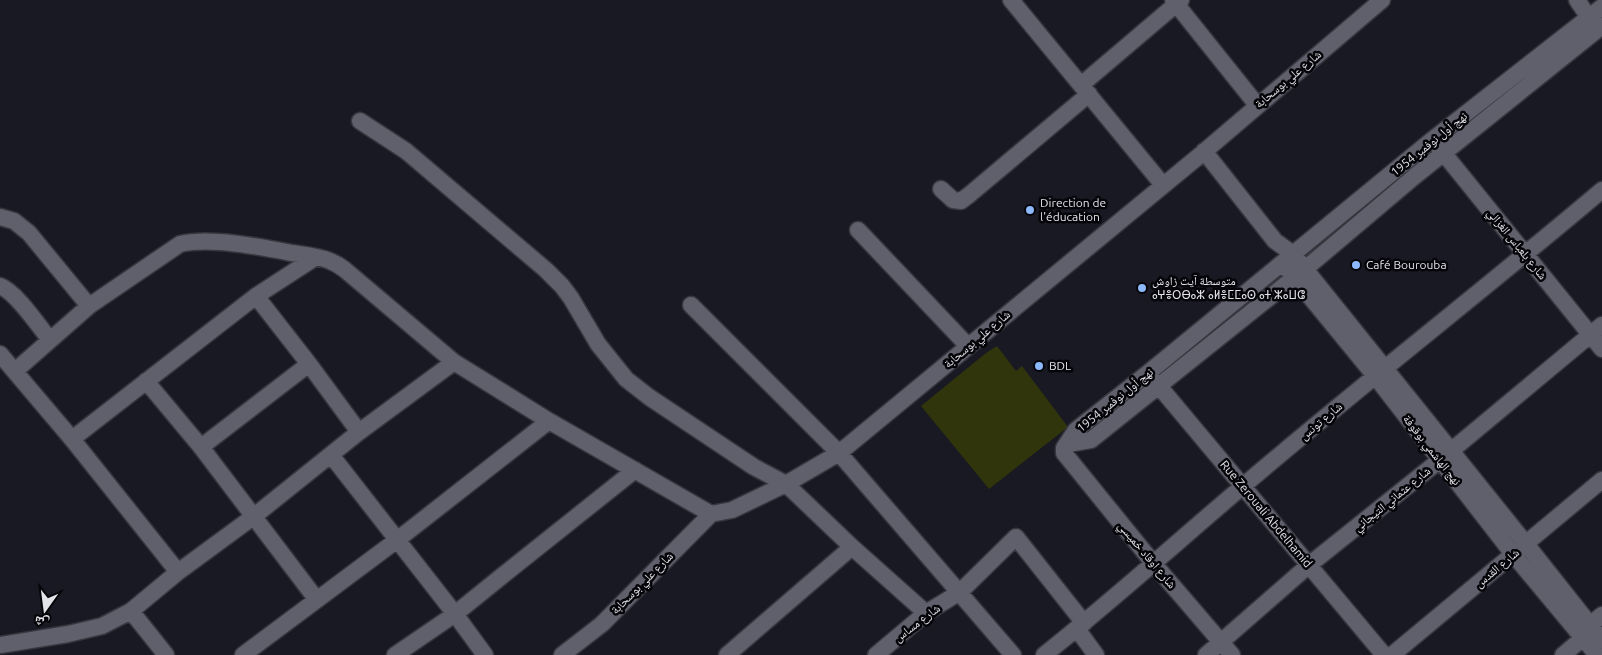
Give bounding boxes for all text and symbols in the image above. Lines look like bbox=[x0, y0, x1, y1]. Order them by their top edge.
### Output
street label: شارع علي بوسحابة bbox=[1252, 47, 1326, 113]
street label: نهج أول نوفمبر 1954 bbox=[1388, 109, 1470, 179]
place label: Direction de l'éducation bbox=[1040, 196, 1106, 223]
marker: Direction de l'éducation bbox=[1024, 204, 1036, 216]
street label: شارع بلعباس الغزالي bbox=[1482, 206, 1550, 284]
place label: Café Bourouba bbox=[1366, 258, 1447, 271]
marker: Café Bourouba bbox=[1350, 259, 1362, 271]
place label: متوسطة آيت زاوش ⴰⵖⴻⵔⴱⴰⵣ ⴰⵍⴻⵎⵎⴰⵙ ⴰⵜ ⵣⴰⵡⵛ bbox=[1152, 274, 1306, 301]
marker: متوسطة آيت زاوش ⴰⵖⴻⵔⴱⴰⵣ ⴰⵍⴻⵎⵎⴰⵙ ⴰⵜ ⵣⴰⵡⵛ bbox=[1136, 282, 1148, 294]
street label: شارع علي بوسحابة bbox=[941, 307, 1015, 373]
place label: BDL bbox=[1049, 359, 1071, 372]
marker: BDL bbox=[1033, 360, 1045, 372]
street label: نهج أول نوفمبر 1954 bbox=[1074, 365, 1156, 435]
street label: شارع تونس bbox=[1297, 399, 1346, 443]
street label: نهج الهاشمي بوقوفة bbox=[1398, 412, 1464, 490]
street label: Rue Zerouali Abdelhamid bbox=[1218, 458, 1315, 570]
street label: شارع عثماني التيجاني bbox=[1351, 464, 1435, 537]
street label: شارع اوقاد خميسي bbox=[1113, 519, 1179, 593]
street label: شارع القدس bbox=[1472, 545, 1523, 591]
street label: شارع علي بوسحابة bbox=[608, 549, 678, 619]
north arrow bbox=[20, 585, 70, 635]
street label: شارع مساس bbox=[891, 601, 944, 646]
text: ش bbox=[33, 612, 51, 632]

